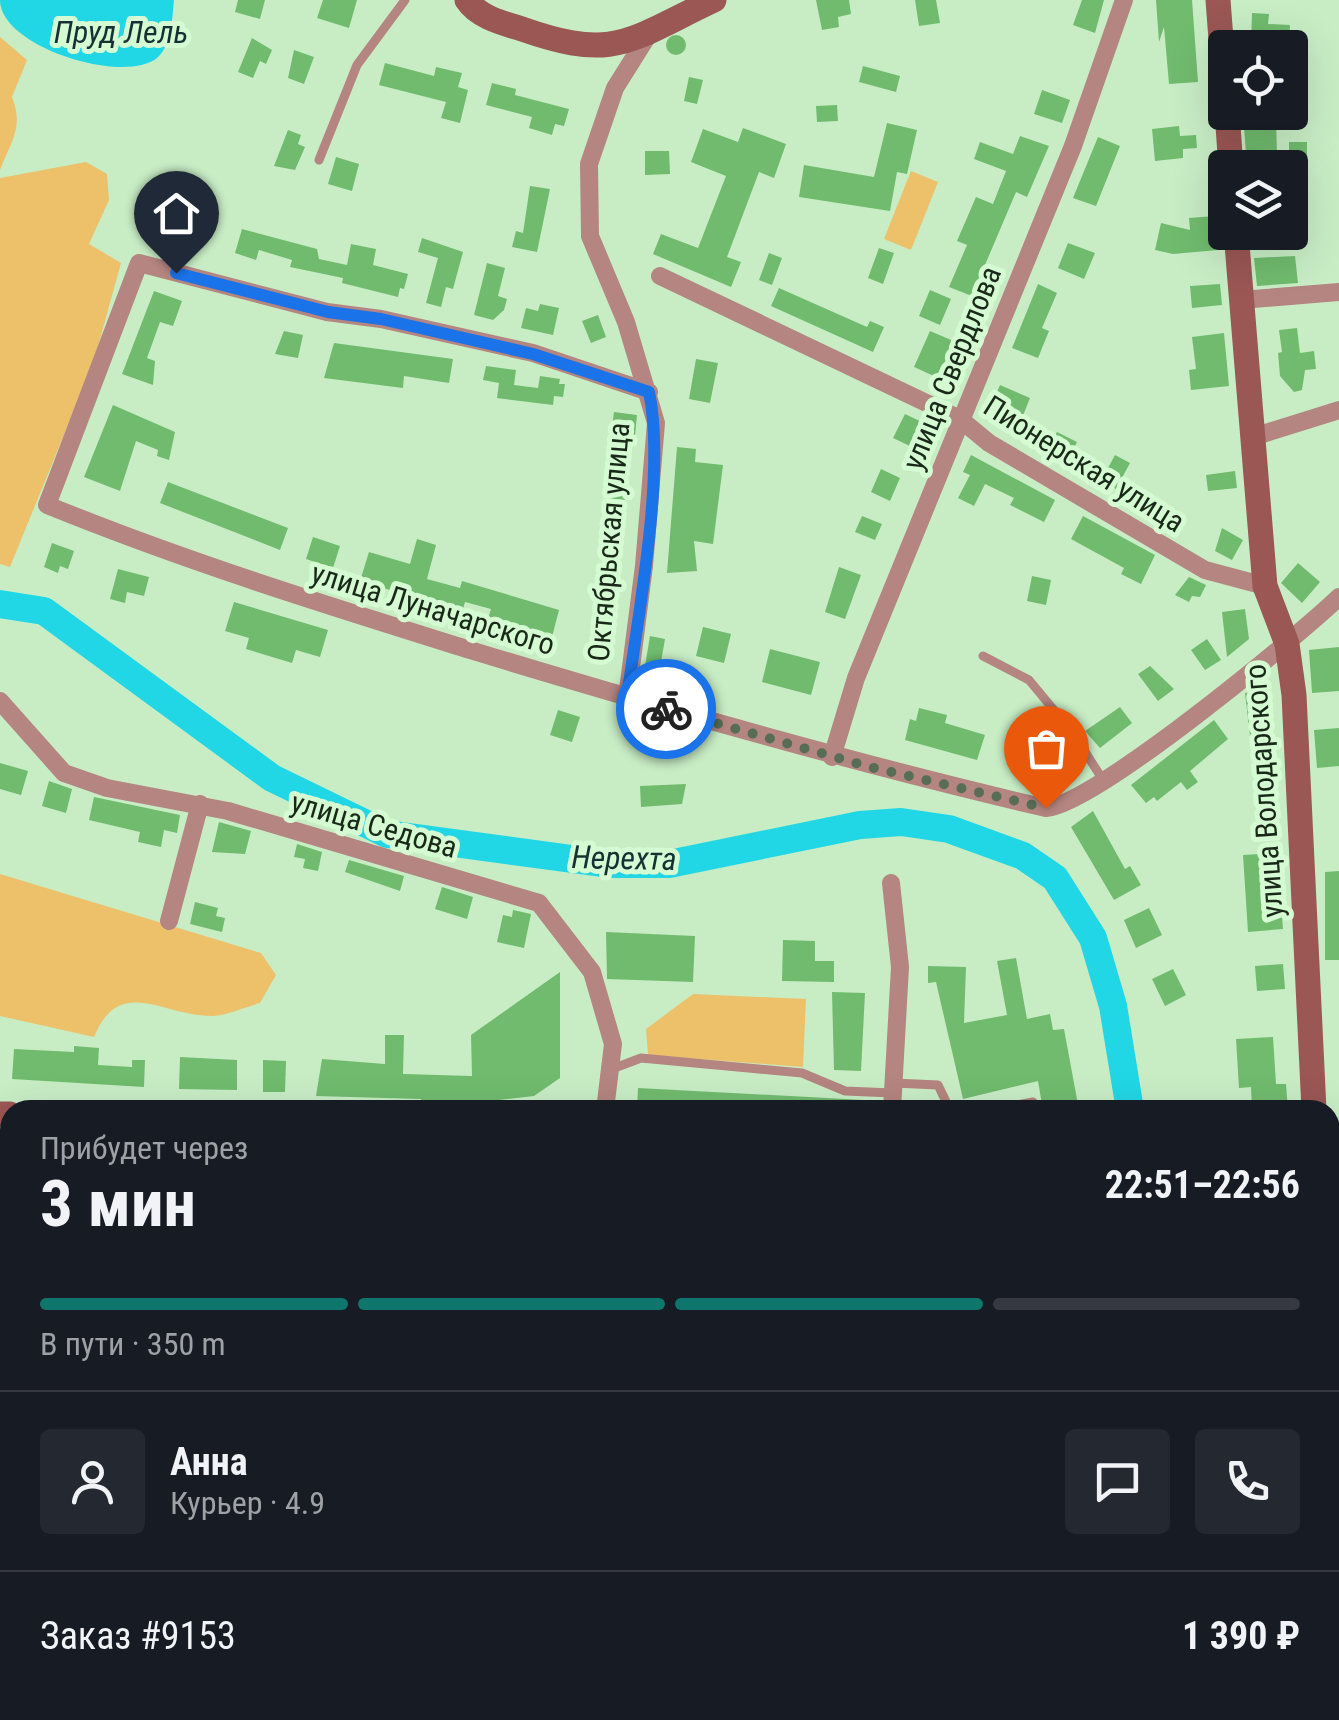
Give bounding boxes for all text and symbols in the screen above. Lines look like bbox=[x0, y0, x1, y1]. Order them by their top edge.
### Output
water label: Пруд Лель bbox=[54, 13, 188, 51]
map controls bbox=[1208, 30, 1308, 250]
button: locate bbox=[1208, 30, 1308, 130]
button: layers bbox=[1208, 150, 1308, 250]
pin bbox=[134, 171, 219, 274]
icon: home bbox=[149, 186, 204, 241]
street label: улица Свердлова bbox=[895, 261, 1008, 475]
street label: Пионерская улица bbox=[978, 388, 1191, 539]
street label: Октябрьская улица bbox=[581, 421, 636, 663]
street label: улица Луначарского bbox=[307, 555, 559, 662]
courier bbox=[616, 659, 716, 759]
street label: улица Володарского bbox=[1237, 663, 1290, 919]
icon: bike bbox=[639, 682, 694, 737]
pin bbox=[1004, 706, 1089, 809]
icon: bag bbox=[1019, 721, 1074, 776]
street label: улица Седова bbox=[287, 784, 461, 865]
water label: Нерехта bbox=[571, 838, 677, 878]
text: Прибудет через bbox=[40, 1129, 248, 1167]
text: 22:51–22:56 bbox=[1105, 1163, 1300, 1207]
text: 3 мин bbox=[40, 1166, 196, 1242]
text: В пути · 350 m bbox=[40, 1325, 226, 1363]
button: person bbox=[40, 1429, 145, 1534]
button: chat bbox=[1065, 1429, 1170, 1534]
button: phone bbox=[1195, 1429, 1300, 1534]
text: Анна bbox=[170, 1440, 248, 1484]
text: Курьер · 4.9 bbox=[170, 1484, 325, 1522]
text: Заказ #9153 bbox=[40, 1614, 236, 1658]
text: 1 390 ₽ bbox=[1182, 1614, 1300, 1658]

